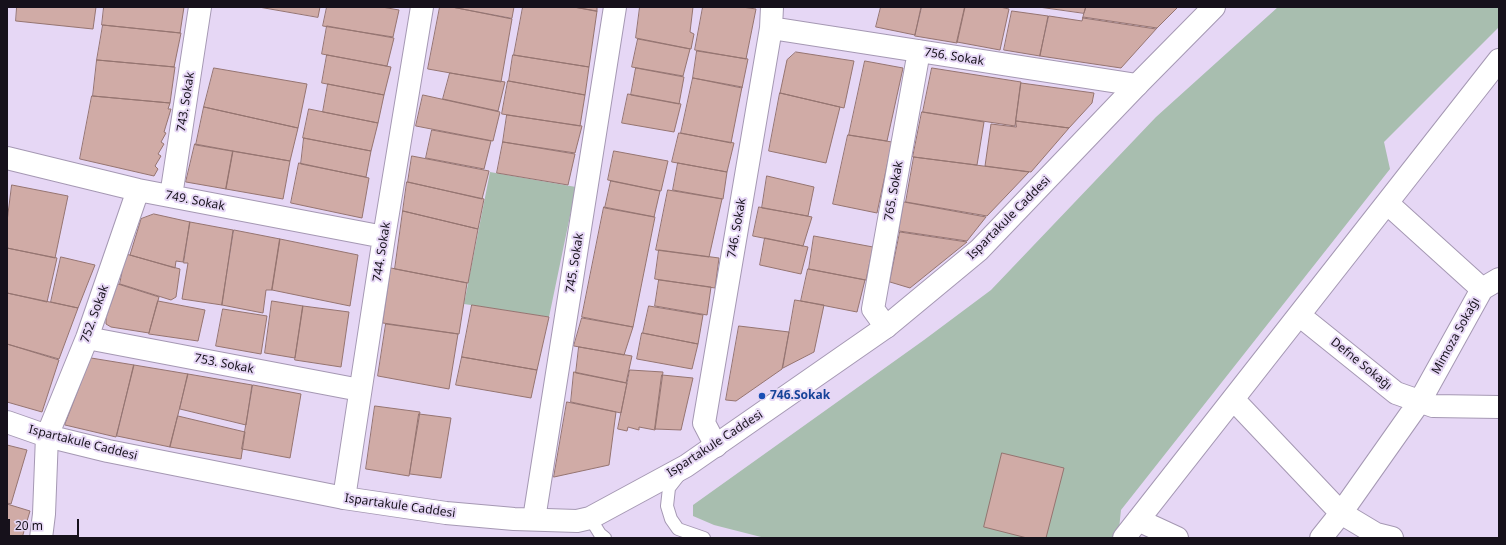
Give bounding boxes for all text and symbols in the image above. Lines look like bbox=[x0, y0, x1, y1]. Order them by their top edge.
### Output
street label: 756. Sokak bbox=[923, 45, 985, 69]
street label: 743. Sokak bbox=[174, 71, 198, 133]
street label: 765. Sokak bbox=[882, 160, 906, 222]
street label: Ispartakule Caddesi bbox=[965, 174, 1053, 262]
street label: 749. Sokak bbox=[164, 188, 226, 214]
street label: 746. Sokak bbox=[725, 197, 749, 259]
street label: 744. Sokak bbox=[370, 221, 394, 283]
street label: 745. Sokak bbox=[563, 232, 587, 294]
street label: 752. Sokak bbox=[78, 283, 112, 345]
street label: Mimoza Sokağı bbox=[1429, 295, 1483, 377]
street label: Defne Sokağı bbox=[1328, 335, 1394, 393]
street label: 753. Sokak bbox=[193, 351, 255, 377]
place label: 746.Sokak bbox=[770, 389, 830, 403]
marker: 746.Sokak bbox=[757, 391, 767, 401]
street label: Ispartakule Caddesi bbox=[664, 408, 766, 480]
street label: Ispartakule Caddesi bbox=[27, 423, 139, 463]
street label: Ispartakule Caddesi bbox=[344, 491, 456, 521]
scale bar bbox=[10, 511, 81, 537]
text: 20 m bbox=[15, 517, 43, 534]

